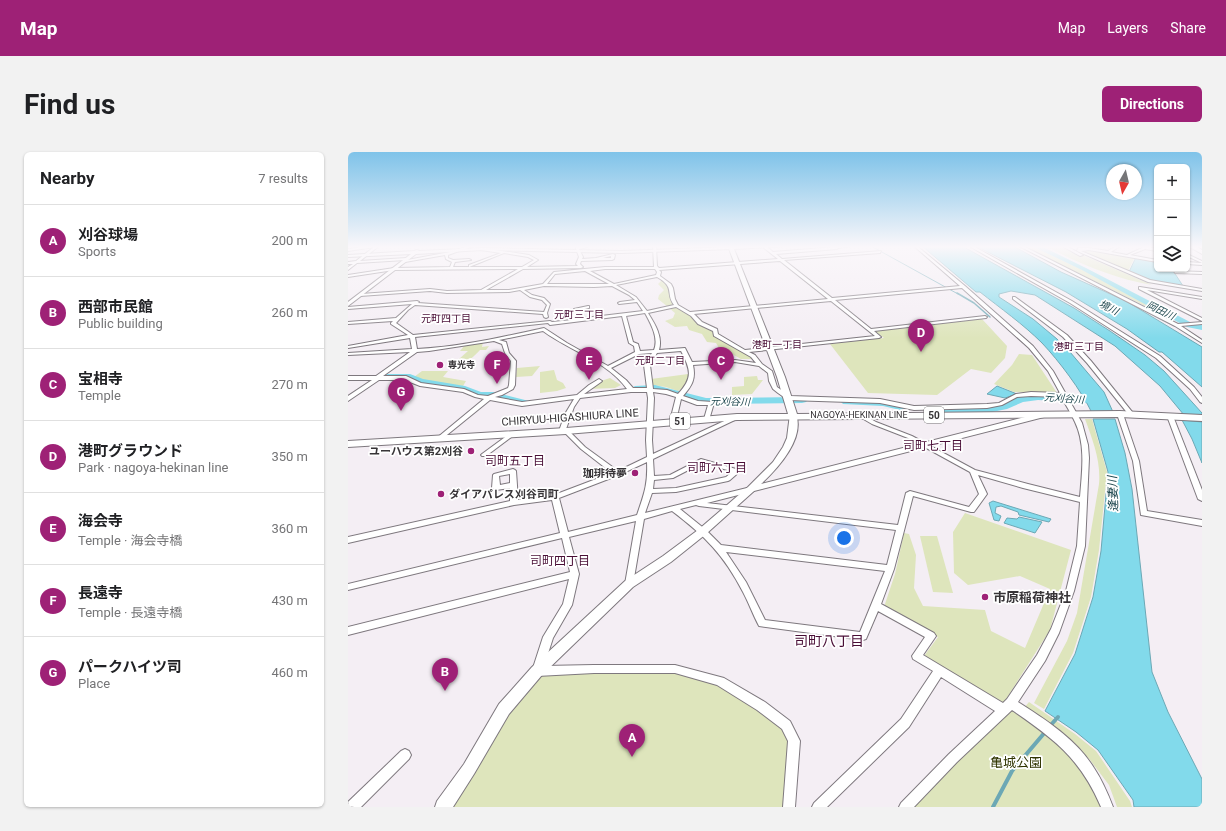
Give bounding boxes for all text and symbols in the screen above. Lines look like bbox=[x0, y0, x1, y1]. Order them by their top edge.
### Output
text: Map bbox=[20, 17, 58, 40]
text: Map bbox=[1058, 20, 1085, 36]
text: Layers bbox=[1107, 20, 1148, 36]
text: Share bbox=[1170, 20, 1206, 36]
button: Directions bbox=[1102, 86, 1202, 122]
text: Find us bbox=[24, 88, 115, 121]
north arrow bbox=[1106, 164, 1142, 200]
map controls bbox=[1154, 164, 1190, 272]
button: + bbox=[1154, 164, 1190, 200]
text: Nearby bbox=[40, 168, 95, 188]
text: 7 results bbox=[258, 171, 308, 186]
button: − bbox=[1154, 200, 1190, 236]
text: 刈谷球場 bbox=[78, 226, 138, 244]
text: A bbox=[49, 233, 57, 248]
text: 200 m bbox=[271, 233, 308, 248]
button: layers bbox=[1154, 236, 1190, 272]
text: Sports bbox=[78, 244, 116, 259]
text: 西部市民館 bbox=[78, 298, 153, 316]
water label: 境川 bbox=[1097, 298, 1121, 317]
water label: 岡田川 bbox=[1145, 299, 1178, 322]
text: B bbox=[49, 305, 57, 320]
text: 260 m bbox=[271, 305, 308, 320]
district label: 元町三丁目 bbox=[554, 309, 604, 320]
district label: 元町四丁目 bbox=[421, 313, 471, 324]
text: Public building bbox=[78, 316, 163, 331]
pin: D bbox=[908, 319, 934, 352]
district label: 港町一丁目 bbox=[752, 339, 802, 350]
district label: 港町三丁目 bbox=[1054, 341, 1104, 352]
pin: E bbox=[576, 347, 602, 380]
pin: C bbox=[708, 347, 734, 380]
pin: F bbox=[484, 351, 510, 384]
district label: 元町二丁目 bbox=[635, 355, 685, 366]
marker: 専光寺 bbox=[435, 360, 445, 370]
place label: 専光寺 bbox=[448, 360, 475, 370]
text: 宝相寺 bbox=[78, 370, 123, 388]
text: C bbox=[49, 377, 57, 392]
text: 270 m bbox=[271, 377, 308, 392]
pin: G bbox=[388, 378, 414, 411]
text: Temple bbox=[78, 388, 121, 403]
water label: 元刈谷川 bbox=[1044, 392, 1085, 405]
water label: 元刈谷川 bbox=[710, 396, 751, 407]
street label: CHIRYUU-HIGASHIURA LINE bbox=[501, 406, 639, 429]
road number: 50 bbox=[924, 407, 944, 423]
street label: NAGOYA-HEKINAN LINE bbox=[810, 410, 908, 420]
road number: 51 bbox=[670, 413, 690, 429]
district label: 司町七丁目 bbox=[903, 439, 963, 453]
text: 港町グラウンド bbox=[78, 442, 183, 460]
place label: ユーハウス第2刈谷 bbox=[369, 445, 463, 458]
marker: ユーハウス第2刈谷 bbox=[466, 446, 476, 456]
text: D bbox=[49, 449, 57, 464]
text: 350 m bbox=[271, 449, 308, 464]
district label: 司町五丁目 bbox=[485, 454, 545, 468]
text: Park · nagoya-hekinan line bbox=[78, 460, 228, 475]
district label: 司町六丁目 bbox=[687, 461, 747, 475]
place label: 珈琲待夢 bbox=[583, 467, 627, 480]
marker: 珈琲待夢 bbox=[630, 468, 640, 478]
water label: 逢妻川 bbox=[1105, 474, 1121, 512]
place label: ダイアパレス刈谷司町 bbox=[449, 488, 559, 501]
marker: ダイアパレス刈谷司町 bbox=[436, 489, 446, 499]
text: 海会寺 bbox=[78, 512, 123, 530]
text: E bbox=[49, 521, 57, 536]
text: 360 m bbox=[271, 521, 308, 536]
your location bbox=[834, 528, 854, 548]
text: Temple · 海会寺橋 bbox=[78, 533, 183, 548]
district label: 司町四丁目 bbox=[530, 554, 590, 568]
text: 長遠寺 bbox=[78, 584, 123, 602]
place label: 市原稲荷神社 bbox=[993, 590, 1071, 605]
marker: 市原稲荷神社 bbox=[980, 592, 990, 602]
text: F bbox=[49, 593, 57, 608]
text: 430 m bbox=[271, 593, 308, 608]
text: Temple · 長遠寺橋 bbox=[78, 605, 183, 620]
district label: 司町八丁目 bbox=[794, 633, 864, 649]
text: パークハイツ司 bbox=[78, 658, 182, 676]
pin: B bbox=[432, 658, 458, 691]
text: G bbox=[49, 665, 57, 680]
text: 460 m bbox=[271, 665, 308, 680]
text: Place bbox=[78, 676, 110, 691]
pin: A bbox=[619, 724, 645, 757]
park label: 亀城公園 bbox=[990, 755, 1042, 770]

